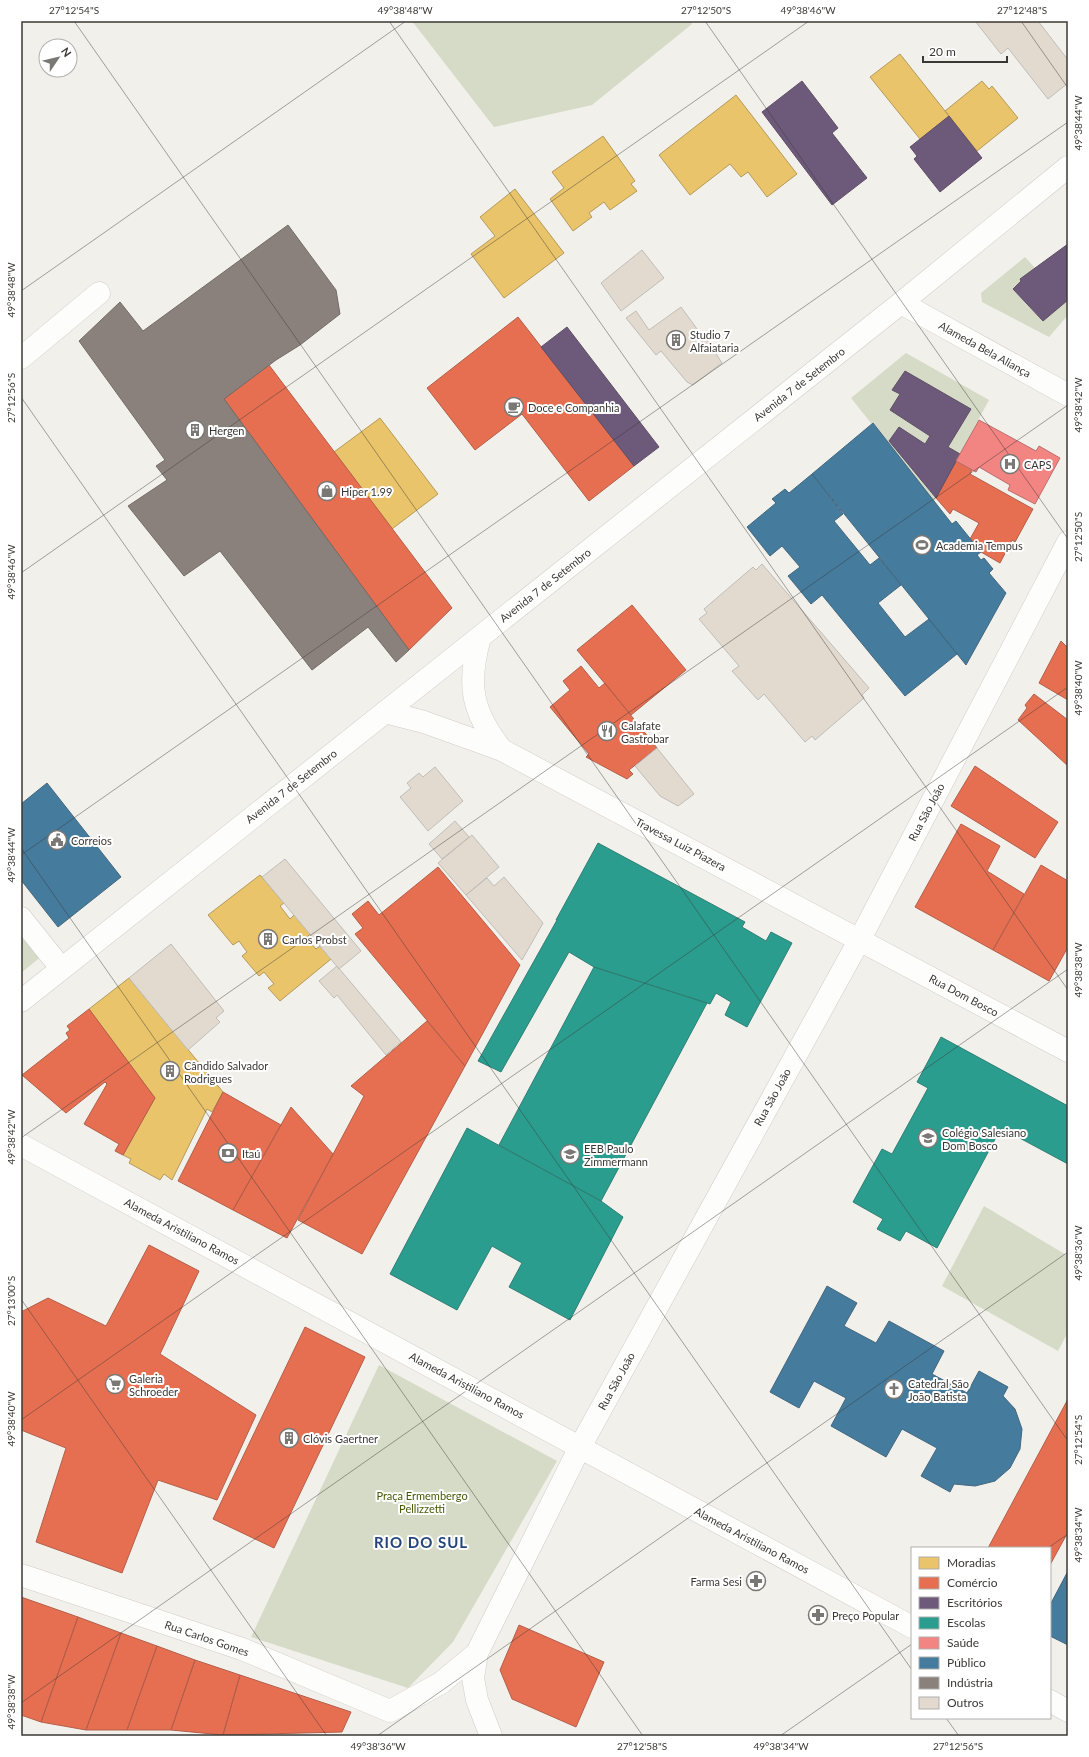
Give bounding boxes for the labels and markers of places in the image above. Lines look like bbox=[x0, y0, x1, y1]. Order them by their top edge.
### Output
place label: Studio 7 Alfaiataria bbox=[690, 328, 739, 354]
building icon: Studio 7 Alfaiataria bbox=[665, 329, 687, 351]
cafe icon: Doce e Companhia bbox=[503, 396, 525, 418]
place label: Doce e Companhia bbox=[528, 401, 619, 414]
building icon: Hergen bbox=[184, 419, 206, 441]
place label: Hergen bbox=[209, 424, 245, 437]
hospital icon: CAPS bbox=[999, 453, 1021, 475]
place label: CAPS bbox=[1024, 458, 1051, 471]
shop icon: Hiper 1.99 bbox=[316, 480, 338, 502]
place label: Hiper 1.99 bbox=[341, 485, 392, 498]
sports icon: Academia Tempus bbox=[911, 534, 933, 556]
place label: Academia Tempus bbox=[936, 539, 1023, 552]
place label: Calafate Gastrobar bbox=[621, 719, 669, 745]
restaurant icon: Calafate Gastrobar bbox=[596, 720, 618, 742]
public building icon: Correios bbox=[46, 829, 68, 851]
place label: Correios bbox=[71, 834, 112, 847]
building icon: Carlos Probst bbox=[257, 928, 279, 950]
place label: Carlos Probst bbox=[282, 933, 347, 946]
place label: Cândido Salvador Rodrigues bbox=[184, 1059, 268, 1085]
building icon: Cândido Salvador Rodrigues bbox=[159, 1060, 181, 1082]
place label: Colégio Salesiano Dom Bosco bbox=[942, 1126, 1026, 1152]
school or university icon: Colégio Salesiano Dom Bosco bbox=[917, 1127, 939, 1149]
bank icon: Itaú bbox=[217, 1142, 239, 1164]
place label: EEB Paulo Zimmermann bbox=[584, 1142, 648, 1168]
school or university icon: EEB Paulo Zimmermann bbox=[559, 1143, 581, 1165]
place label: Itaú bbox=[242, 1147, 260, 1160]
place label: Galeria Schroeder bbox=[129, 1372, 178, 1398]
supermarket icon: Galeria Schroeder bbox=[104, 1373, 126, 1395]
place label: Catedral São João Batista bbox=[908, 1377, 969, 1403]
church icon: Catedral São João Batista bbox=[883, 1378, 905, 1400]
building icon: Clóvis Gaertner bbox=[278, 1427, 300, 1449]
place label: Clóvis Gaertner bbox=[303, 1432, 378, 1445]
pharmacy icon: Farma Sesi bbox=[745, 1570, 767, 1592]
place label: Farma Sesi bbox=[691, 1575, 742, 1588]
pharmacy icon: Preço Popular bbox=[807, 1604, 829, 1626]
place label: Preço Popular bbox=[832, 1609, 899, 1622]

